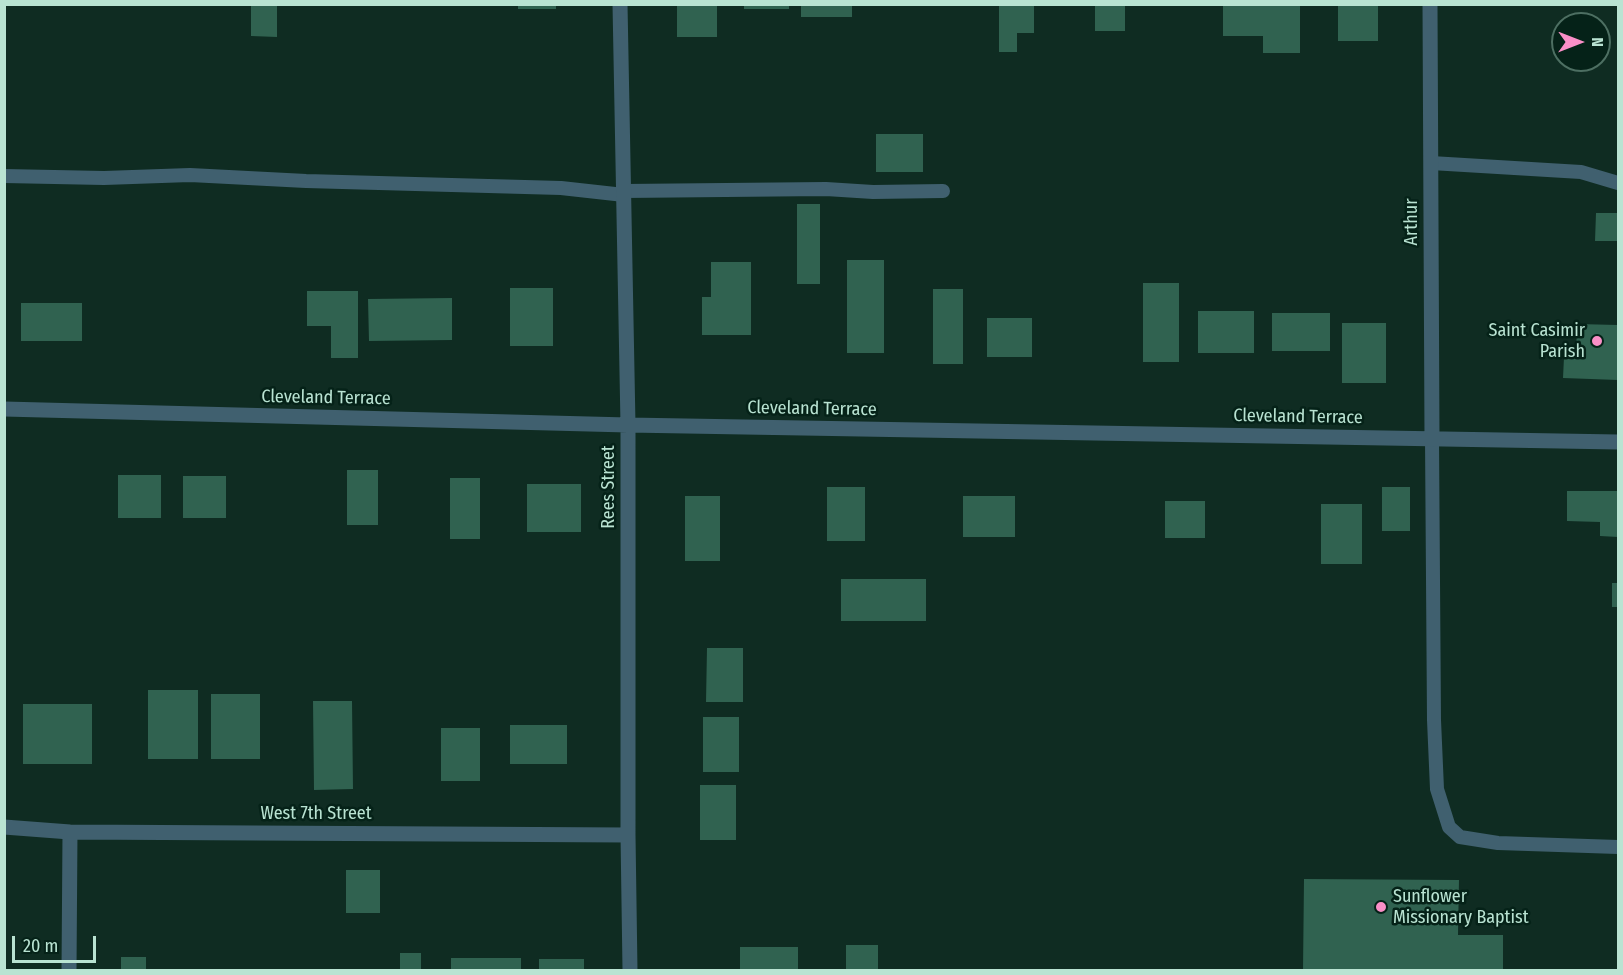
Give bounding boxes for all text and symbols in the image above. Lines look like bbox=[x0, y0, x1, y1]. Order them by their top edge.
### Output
north arrow bbox=[1551, 12, 1611, 72]
text: N bbox=[1588, 37, 1607, 47]
street label: Arthur bbox=[1401, 199, 1423, 245]
place label: Saint Casimir Parish bbox=[1489, 320, 1585, 362]
marker: Saint Casimir Parish bbox=[1590, 334, 1604, 348]
street label: Cleveland Terrace bbox=[261, 386, 391, 410]
street label: Cleveland Terrace bbox=[747, 397, 877, 421]
street label: Cleveland Terrace bbox=[1233, 405, 1363, 429]
street label: Rees Street bbox=[598, 445, 620, 529]
street label: West 7th Street bbox=[260, 803, 372, 825]
place label: Sunflower Missionary Baptist bbox=[1393, 886, 1529, 928]
marker: Sunflower Missionary Baptist bbox=[1374, 900, 1388, 914]
scale bar bbox=[15, 924, 99, 962]
text: 20 m bbox=[23, 935, 58, 957]

